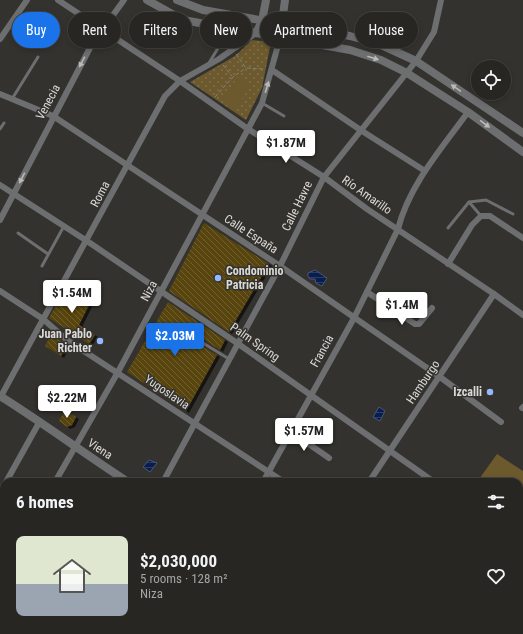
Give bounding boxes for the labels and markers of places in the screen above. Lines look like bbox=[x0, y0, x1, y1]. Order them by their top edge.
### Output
pin: $1.87M bbox=[253, 130, 319, 164]
place label: Condominio Patricia bbox=[226, 264, 283, 292]
marker: Condominio Patricia bbox=[213, 273, 223, 283]
pin: $1.54M bbox=[39, 280, 105, 314]
pin: $1.4M bbox=[374, 292, 430, 326]
pin: $2.03M bbox=[142, 323, 208, 357]
place label: Juan Pablo Richter bbox=[39, 327, 92, 355]
marker: Juan Pablo Richter bbox=[95, 336, 105, 346]
pin: $2.22M bbox=[34, 385, 100, 419]
place label: Izcalli bbox=[453, 385, 482, 399]
marker: Izcalli bbox=[485, 387, 495, 397]
pin: $1.57M bbox=[271, 418, 337, 452]

